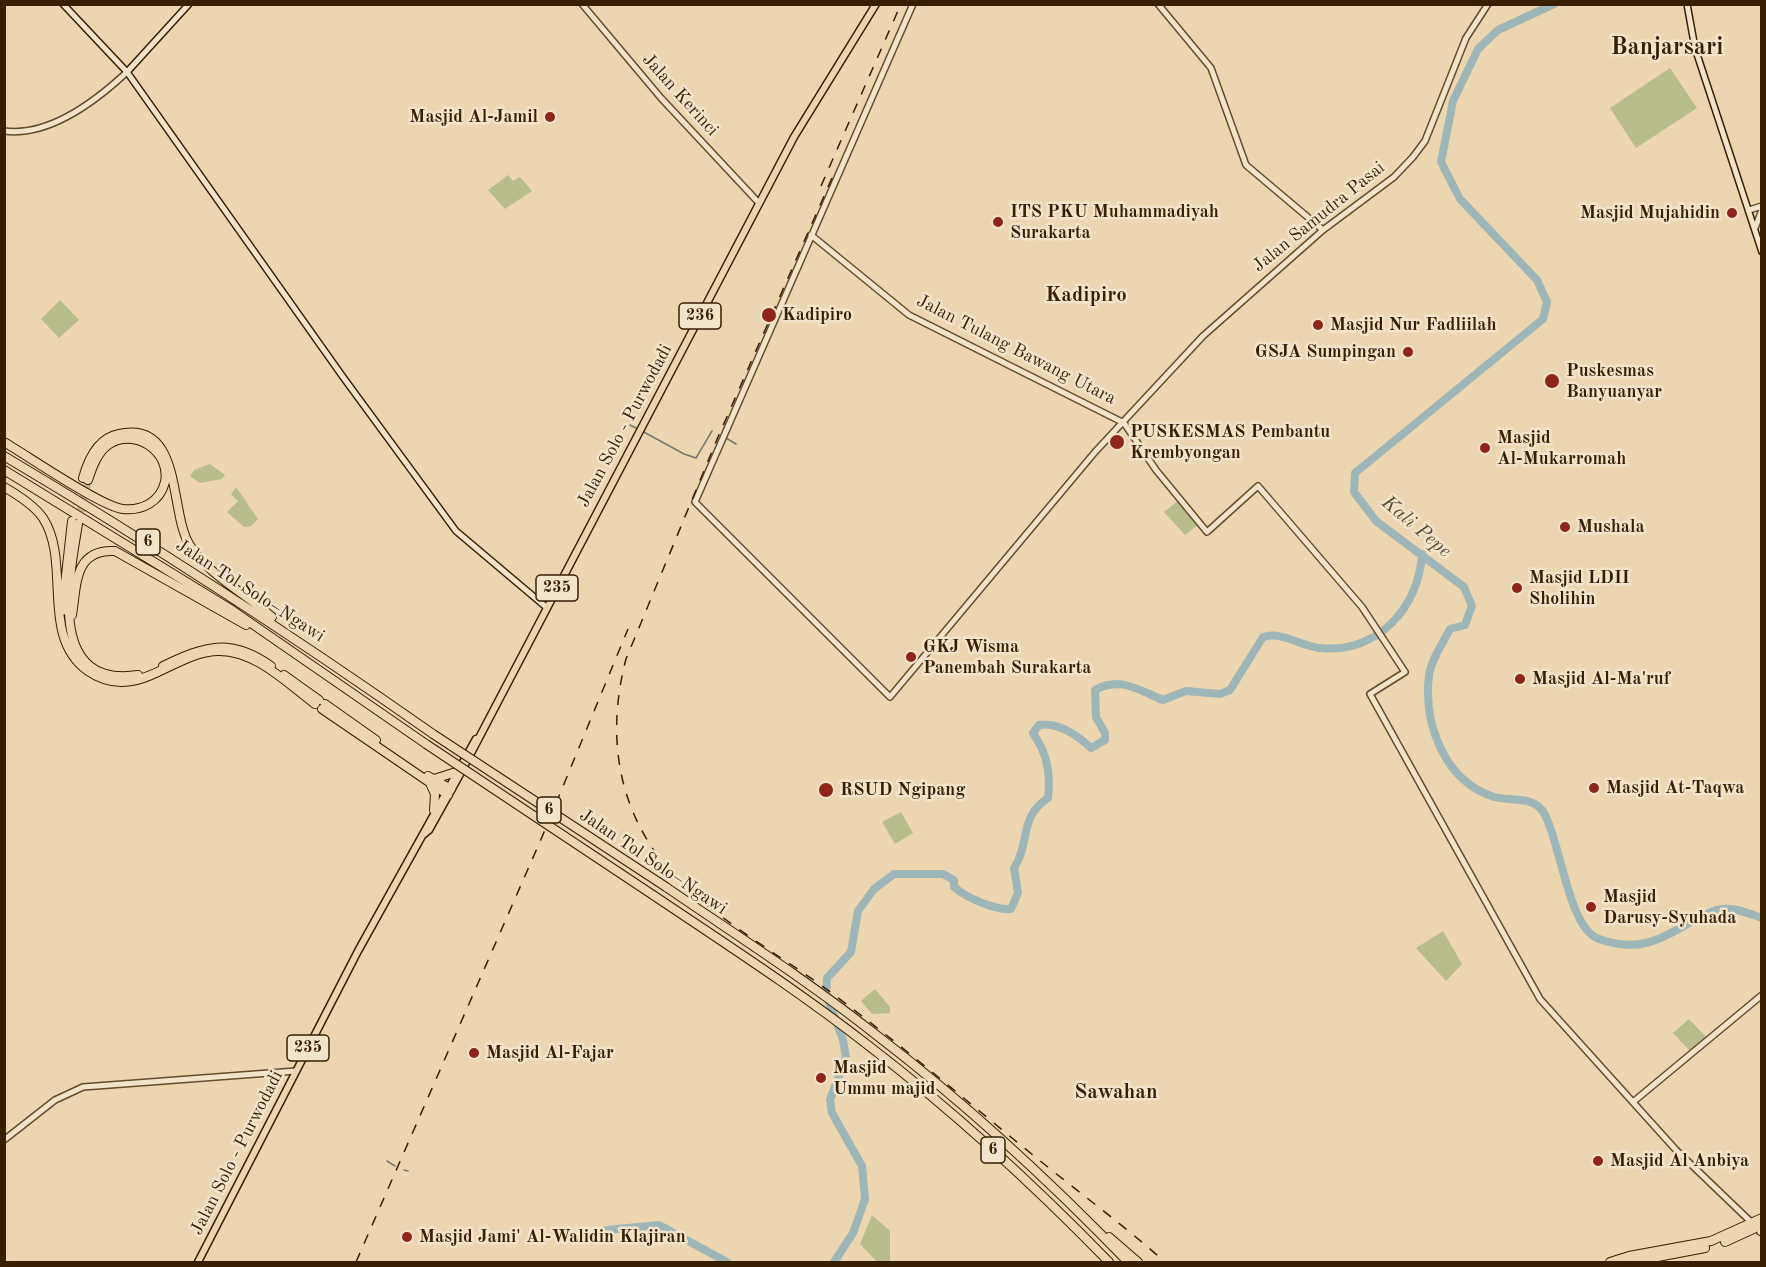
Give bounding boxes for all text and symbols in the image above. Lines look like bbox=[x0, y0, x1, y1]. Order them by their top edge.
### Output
district label: Banjarsari bbox=[1611, 34, 1723, 62]
street label: Jalan Kerinci bbox=[637, 49, 723, 141]
place label: Masjid Al-Jamil bbox=[409, 106, 538, 128]
marker: Masjid Al-Jamil bbox=[543, 110, 557, 124]
street label: Jalan Samudra Pasai bbox=[1249, 157, 1389, 277]
place label: ITS PKU Muhammadiyah Surakarta bbox=[1010, 201, 1219, 244]
place label: Masjid Mujahidin bbox=[1580, 202, 1720, 224]
marker: Masjid Mujahidin bbox=[1725, 206, 1739, 220]
marker: ITS PKU Muhammadiyah Surakarta bbox=[991, 215, 1005, 229]
district label: Kadipiro bbox=[1045, 282, 1127, 308]
street label: Jalan Tulang Bawang Utara bbox=[913, 290, 1119, 410]
road number: 236 bbox=[679, 303, 721, 329]
place label: Kadipiro bbox=[782, 304, 852, 326]
marker: Kadipiro bbox=[760, 306, 778, 324]
place label: Masjid Nur Fadliilah bbox=[1330, 314, 1496, 336]
marker: Masjid Nur Fadliilah bbox=[1311, 318, 1325, 332]
street label: Jalan Solo - Purwodadi bbox=[573, 341, 677, 511]
place label: GSJA Sumpingan bbox=[1255, 341, 1396, 363]
marker: GSJA Sumpingan bbox=[1401, 345, 1415, 359]
place label: Puskesmas Banyuanyar bbox=[1566, 360, 1662, 403]
marker: Puskesmas Banyuanyar bbox=[1543, 372, 1561, 390]
place label: PUSKESMAS Pembantu Krembyongan bbox=[1130, 421, 1330, 464]
place label: Masjid Al-Mukarromah bbox=[1497, 427, 1626, 470]
marker: PUSKESMAS Pembantu Krembyongan bbox=[1108, 433, 1126, 451]
marker: Masjid Al-Mukarromah bbox=[1478, 441, 1492, 455]
water label: Kali Pepe bbox=[1376, 491, 1456, 563]
place label: Mushala bbox=[1577, 516, 1645, 538]
marker: Mushala bbox=[1558, 520, 1572, 534]
road number: 6 bbox=[136, 529, 160, 555]
street label: Jalan Tol Solo–Ngawi bbox=[171, 535, 329, 647]
place label: Masjid LDII Sholihin bbox=[1529, 567, 1630, 610]
road number: 235 bbox=[536, 575, 578, 601]
marker: Masjid LDII Sholihin bbox=[1510, 581, 1524, 595]
place label: GKJ Wisma Panembah Surakarta bbox=[923, 636, 1091, 678]
marker: GKJ Wisma Panembah Surakarta bbox=[904, 650, 918, 664]
place label: Masjid Al-Ma'ruf bbox=[1532, 668, 1670, 690]
marker: Masjid Al-Ma'ruf bbox=[1513, 672, 1527, 686]
place label: Masjid At-Taqwa bbox=[1606, 777, 1744, 799]
place label: RSUD Ngipang bbox=[840, 779, 965, 801]
marker: RSUD Ngipang bbox=[817, 781, 835, 799]
marker: Masjid At-Taqwa bbox=[1587, 781, 1601, 795]
road number: 6 bbox=[537, 797, 561, 823]
street label: Jalan Tol Solo–Ngawi bbox=[575, 805, 731, 919]
place label: Masjid Darusy-Syuhada bbox=[1603, 886, 1736, 928]
marker: Masjid Darusy-Syuhada bbox=[1584, 900, 1598, 914]
road number: 235 bbox=[287, 1035, 329, 1061]
place label: Masjid Al-Fajar bbox=[486, 1042, 614, 1064]
marker: Masjid Al-Fajar bbox=[467, 1046, 481, 1060]
place label: Masjid Ummu majid bbox=[833, 1057, 935, 1100]
street label: Jalan Solo - Purwodadi bbox=[186, 1067, 288, 1239]
marker: Masjid Ummu majid bbox=[814, 1071, 828, 1085]
district label: Sawahan bbox=[1074, 1079, 1158, 1105]
road number: 6 bbox=[981, 1137, 1005, 1163]
place label: Masjid Al Anbiya bbox=[1610, 1150, 1749, 1172]
marker: Masjid Al Anbiya bbox=[1591, 1154, 1605, 1168]
place label: Masjid Jami' Al-Walidin Klajiran bbox=[419, 1226, 686, 1248]
marker: Masjid Jami' Al-Walidin Klajiran bbox=[400, 1230, 414, 1244]

